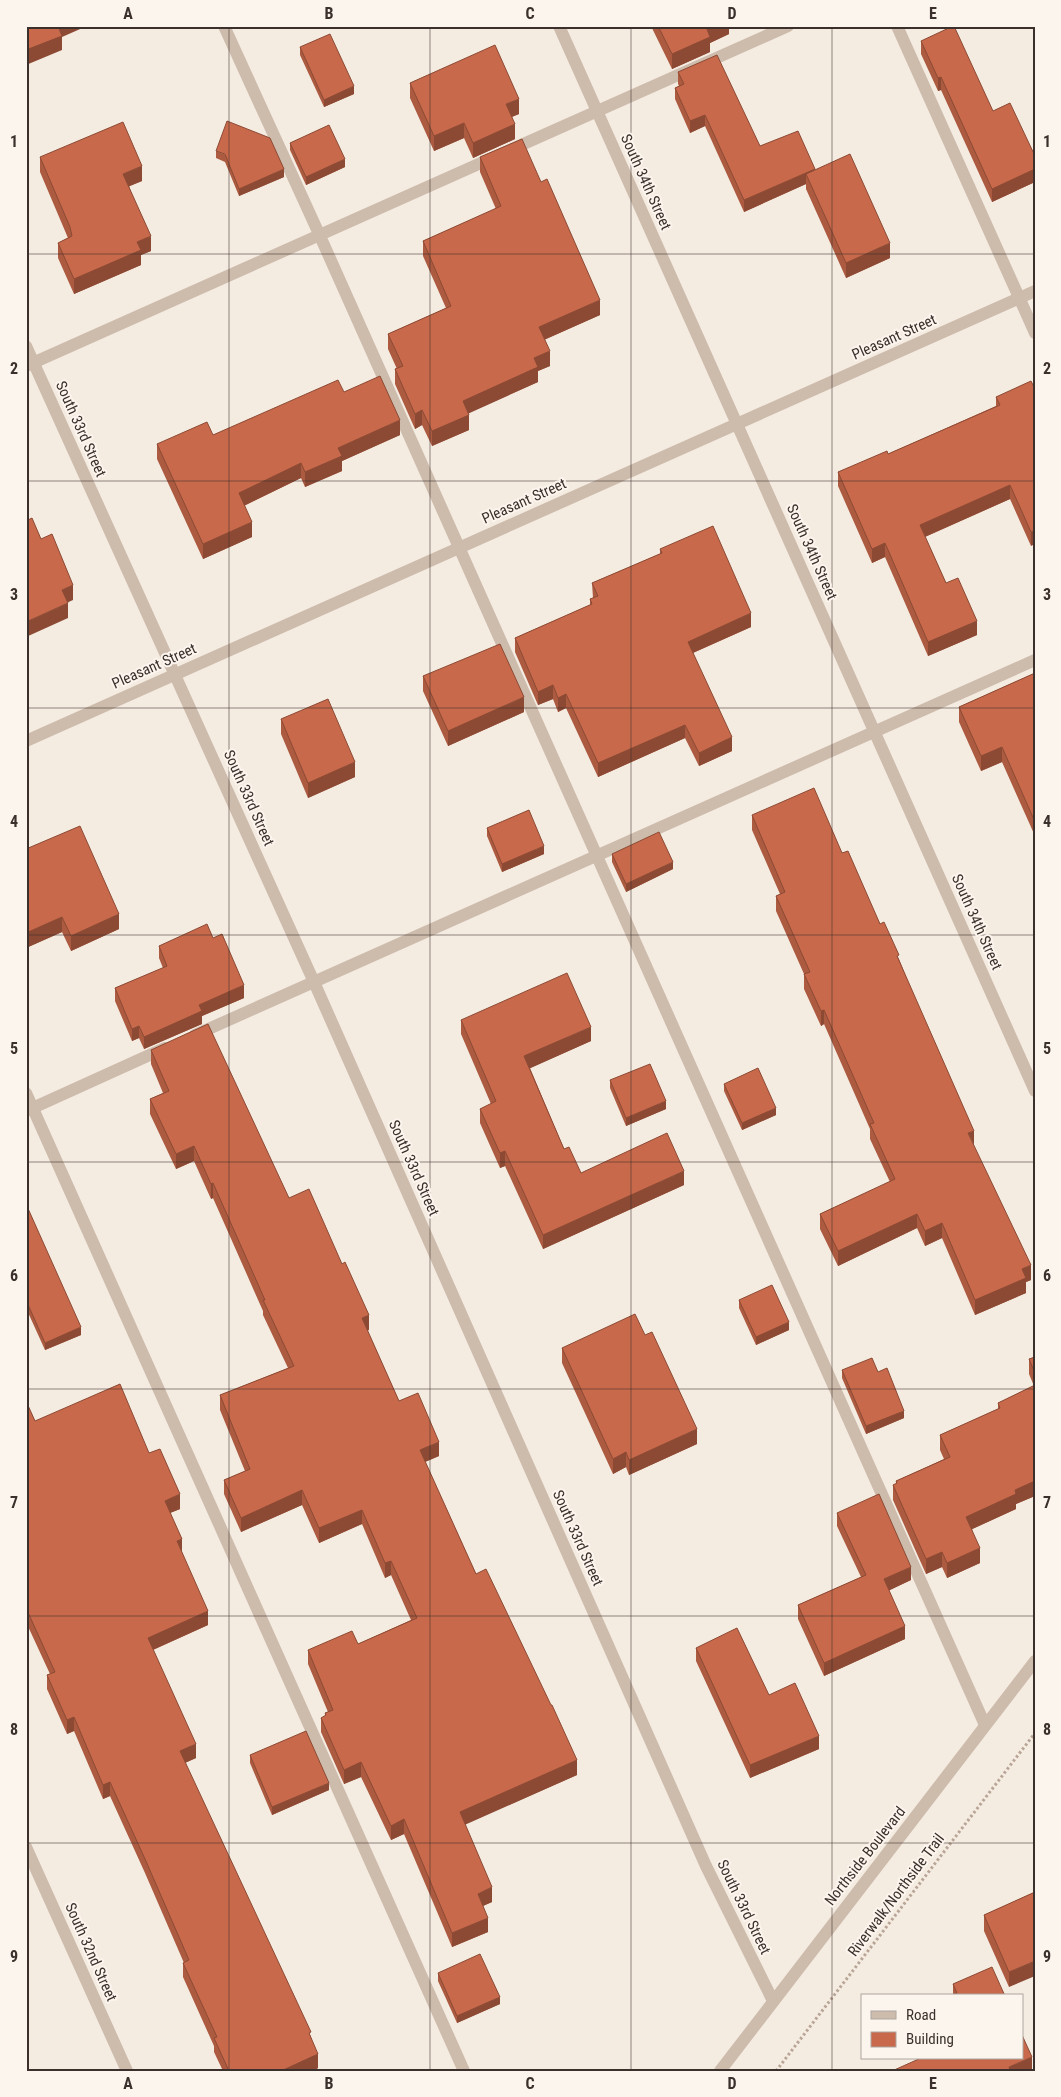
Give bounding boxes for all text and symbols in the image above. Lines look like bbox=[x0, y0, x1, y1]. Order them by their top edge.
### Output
text: A bbox=[123, 4, 133, 23]
text: B bbox=[325, 4, 334, 23]
text: C bbox=[525, 4, 535, 23]
text: D bbox=[727, 4, 737, 23]
text: E bbox=[929, 4, 937, 23]
street label: South 34th Street bbox=[617, 131, 675, 233]
text: 1 bbox=[10, 132, 18, 151]
text: 1 bbox=[1043, 132, 1051, 151]
street label: Pleasant Street bbox=[849, 310, 939, 364]
text: 2 bbox=[10, 359, 18, 378]
text: 2 bbox=[1043, 359, 1051, 378]
street label: South 33rd Street bbox=[52, 378, 110, 480]
street label: Pleasant Street bbox=[479, 474, 569, 528]
street label: South 34th Street bbox=[783, 501, 841, 603]
text: 3 bbox=[10, 585, 18, 604]
text: 3 bbox=[1043, 585, 1051, 604]
street label: Pleasant Street bbox=[109, 639, 199, 693]
street label: South 33rd Street bbox=[220, 747, 278, 849]
text: 4 bbox=[10, 812, 18, 831]
text: 4 bbox=[1043, 812, 1051, 831]
street label: South 34th Street bbox=[948, 871, 1006, 973]
text: 5 bbox=[10, 1039, 18, 1058]
text: 5 bbox=[1043, 1039, 1051, 1058]
street label: South 33rd Street bbox=[385, 1117, 443, 1219]
text: 6 bbox=[10, 1266, 18, 1285]
text: 6 bbox=[1043, 1266, 1051, 1285]
street label: South 33rd Street bbox=[549, 1487, 607, 1589]
text: 7 bbox=[10, 1493, 18, 1512]
text: 7 bbox=[1043, 1493, 1051, 1512]
text: 8 bbox=[10, 1720, 18, 1739]
text: 8 bbox=[1043, 1720, 1051, 1739]
street label: Northside Boulevard bbox=[821, 1803, 909, 1909]
street label: Riverwalk/Northside Trail bbox=[844, 1830, 948, 1960]
street label: South 33rd Street bbox=[713, 1857, 775, 1957]
street label: South 32nd Street bbox=[61, 1900, 121, 2004]
text: 9 bbox=[10, 1947, 18, 1966]
text: 9 bbox=[1043, 1947, 1051, 1966]
legend bbox=[861, 1994, 1024, 2060]
text: Road bbox=[906, 2006, 936, 2024]
text: Building bbox=[906, 2030, 954, 2048]
text: A bbox=[123, 2074, 133, 2093]
text: B bbox=[325, 2074, 334, 2093]
text: C bbox=[525, 2074, 535, 2093]
text: D bbox=[727, 2074, 737, 2093]
text: E bbox=[929, 2074, 937, 2093]

